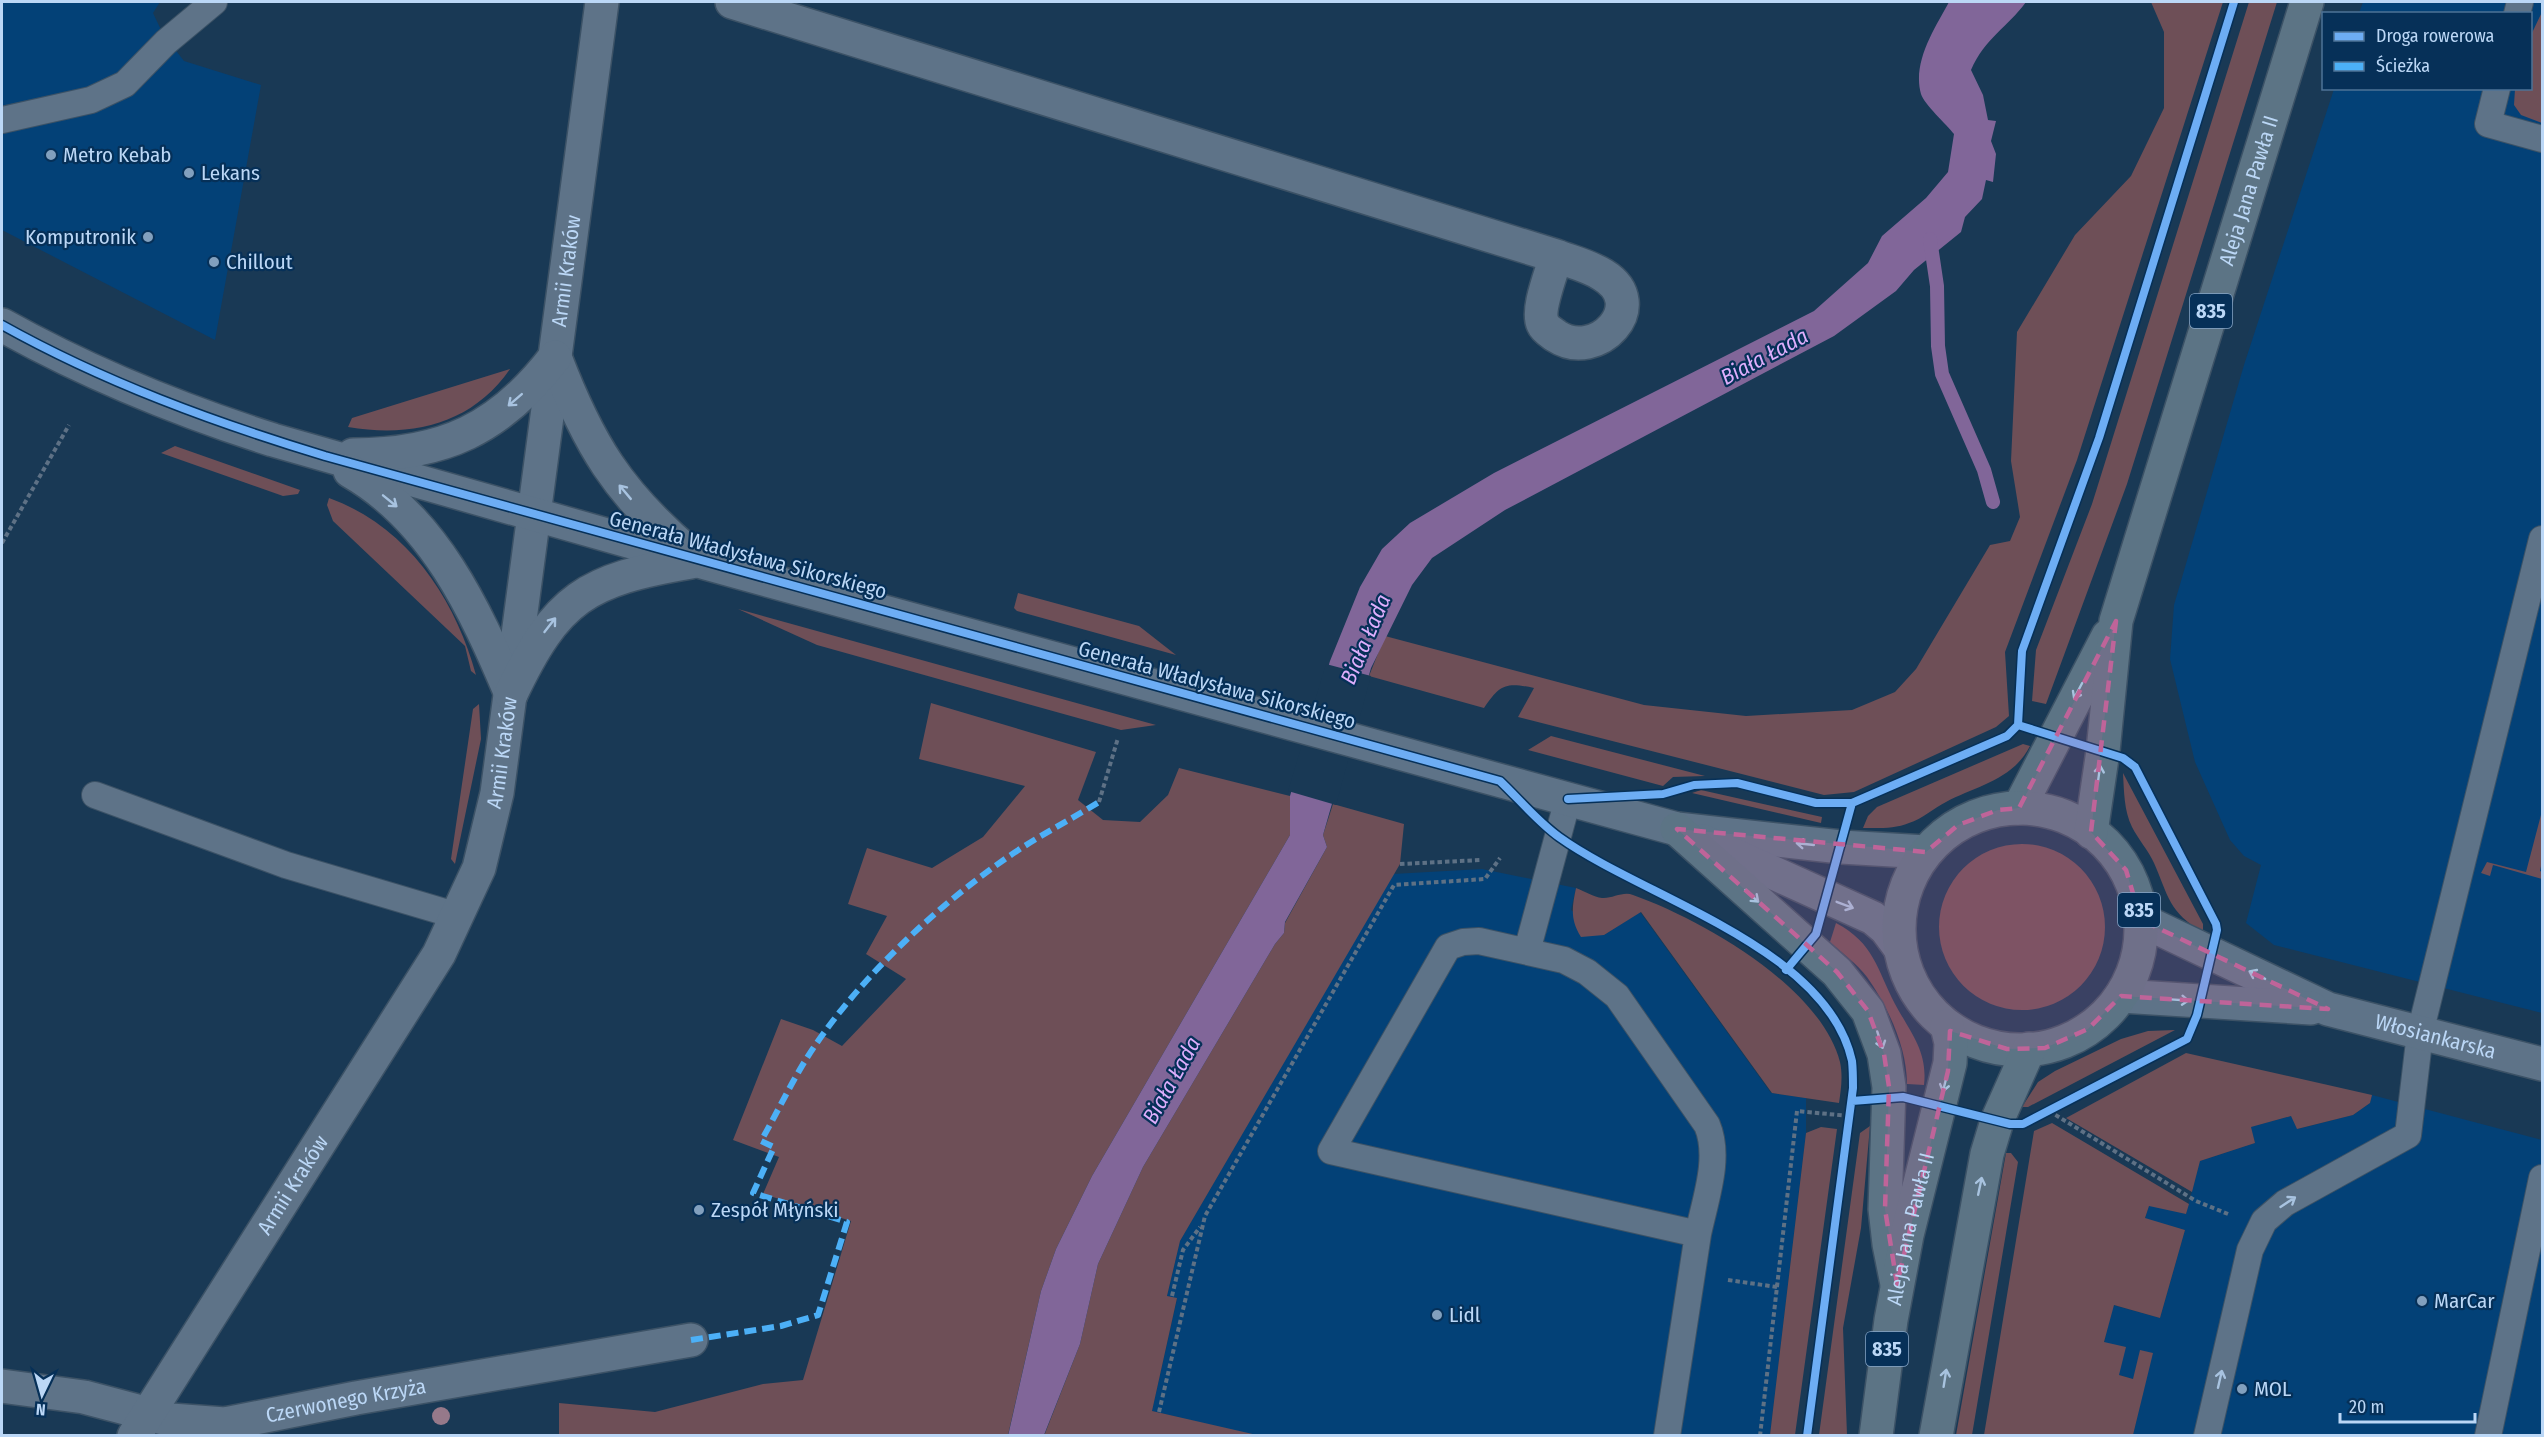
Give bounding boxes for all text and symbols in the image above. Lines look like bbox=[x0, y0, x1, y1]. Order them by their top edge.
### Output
legend bbox=[2322, 12, 2532, 90]
text: Droga rowerowa bbox=[2376, 25, 2495, 47]
text: Ścieżka bbox=[2376, 55, 2430, 77]
street label: Aleja Jana Pawła II bbox=[2213, 112, 2284, 269]
place label: Metro Kebab bbox=[63, 142, 172, 168]
marker: Metro Kebab bbox=[44, 148, 58, 162]
place label: Lekans bbox=[201, 160, 260, 186]
marker: Lekans bbox=[182, 166, 196, 180]
street label: Armii Kraków bbox=[546, 213, 587, 328]
place label: Komputronik bbox=[25, 224, 136, 250]
marker: Komputronik bbox=[141, 230, 155, 244]
place label: Chillout bbox=[226, 249, 293, 275]
marker: Chillout bbox=[207, 255, 221, 269]
road number: 835 bbox=[2190, 294, 2232, 328]
water label: Biała Łada bbox=[1716, 322, 1813, 391]
one-way arrow bbox=[508, 393, 523, 407]
one-way arrow bbox=[619, 484, 632, 500]
one-way arrow bbox=[382, 495, 398, 508]
street label: Generała Władysława Sikorskiego bbox=[606, 505, 890, 605]
water label: Biała Łada bbox=[1334, 590, 1397, 688]
one-way arrow bbox=[543, 617, 556, 633]
street label: Generała Władysława Sikorskiego bbox=[1075, 635, 1359, 735]
one-way arrow bbox=[2072, 682, 2084, 699]
street label: Armii Kraków bbox=[481, 695, 523, 811]
one-way arrow bbox=[2094, 764, 2105, 784]
one-way arrow bbox=[1796, 838, 1816, 849]
one-way arrow bbox=[1744, 889, 1759, 903]
road number: 835 bbox=[2118, 893, 2160, 927]
one-way arrow bbox=[1835, 901, 1854, 912]
one-way arrow bbox=[2248, 968, 2266, 980]
one-way arrow bbox=[2169, 995, 2189, 1006]
street label: Włosiankarska bbox=[2372, 1009, 2499, 1065]
one-way arrow bbox=[1875, 1030, 1886, 1049]
water label: Biała Łada bbox=[1137, 1032, 1206, 1128]
one-way arrow bbox=[1939, 1073, 1951, 1092]
street label: Armii Kraków bbox=[252, 1130, 334, 1240]
street label: Aleja Jana Pawła II bbox=[1881, 1150, 1940, 1308]
one-way arrow bbox=[1975, 1177, 1986, 1196]
one-way arrow bbox=[2279, 1196, 2296, 1208]
place label: Zespół Młyński bbox=[711, 1197, 839, 1223]
marker: Zespół Młyński bbox=[692, 1203, 706, 1217]
place label: MarCar bbox=[2434, 1288, 2495, 1314]
marker: MarCar bbox=[2415, 1294, 2429, 1308]
place label: Lidl bbox=[1449, 1302, 1481, 1328]
marker: Lidl bbox=[1430, 1308, 1444, 1322]
road number: 835 bbox=[1866, 1332, 1908, 1366]
north arrow bbox=[12, 1365, 72, 1425]
one-way arrow bbox=[1940, 1368, 1951, 1388]
one-way arrow bbox=[2215, 1369, 2226, 1389]
street label: Czerwonego Krzyża bbox=[264, 1373, 428, 1429]
place label: MOL bbox=[2254, 1376, 2292, 1402]
marker: MOL bbox=[2235, 1382, 2249, 1396]
scale bar bbox=[2340, 1386, 2475, 1424]
text: 20 m bbox=[2349, 1396, 2384, 1418]
text: N bbox=[35, 1400, 46, 1419]

